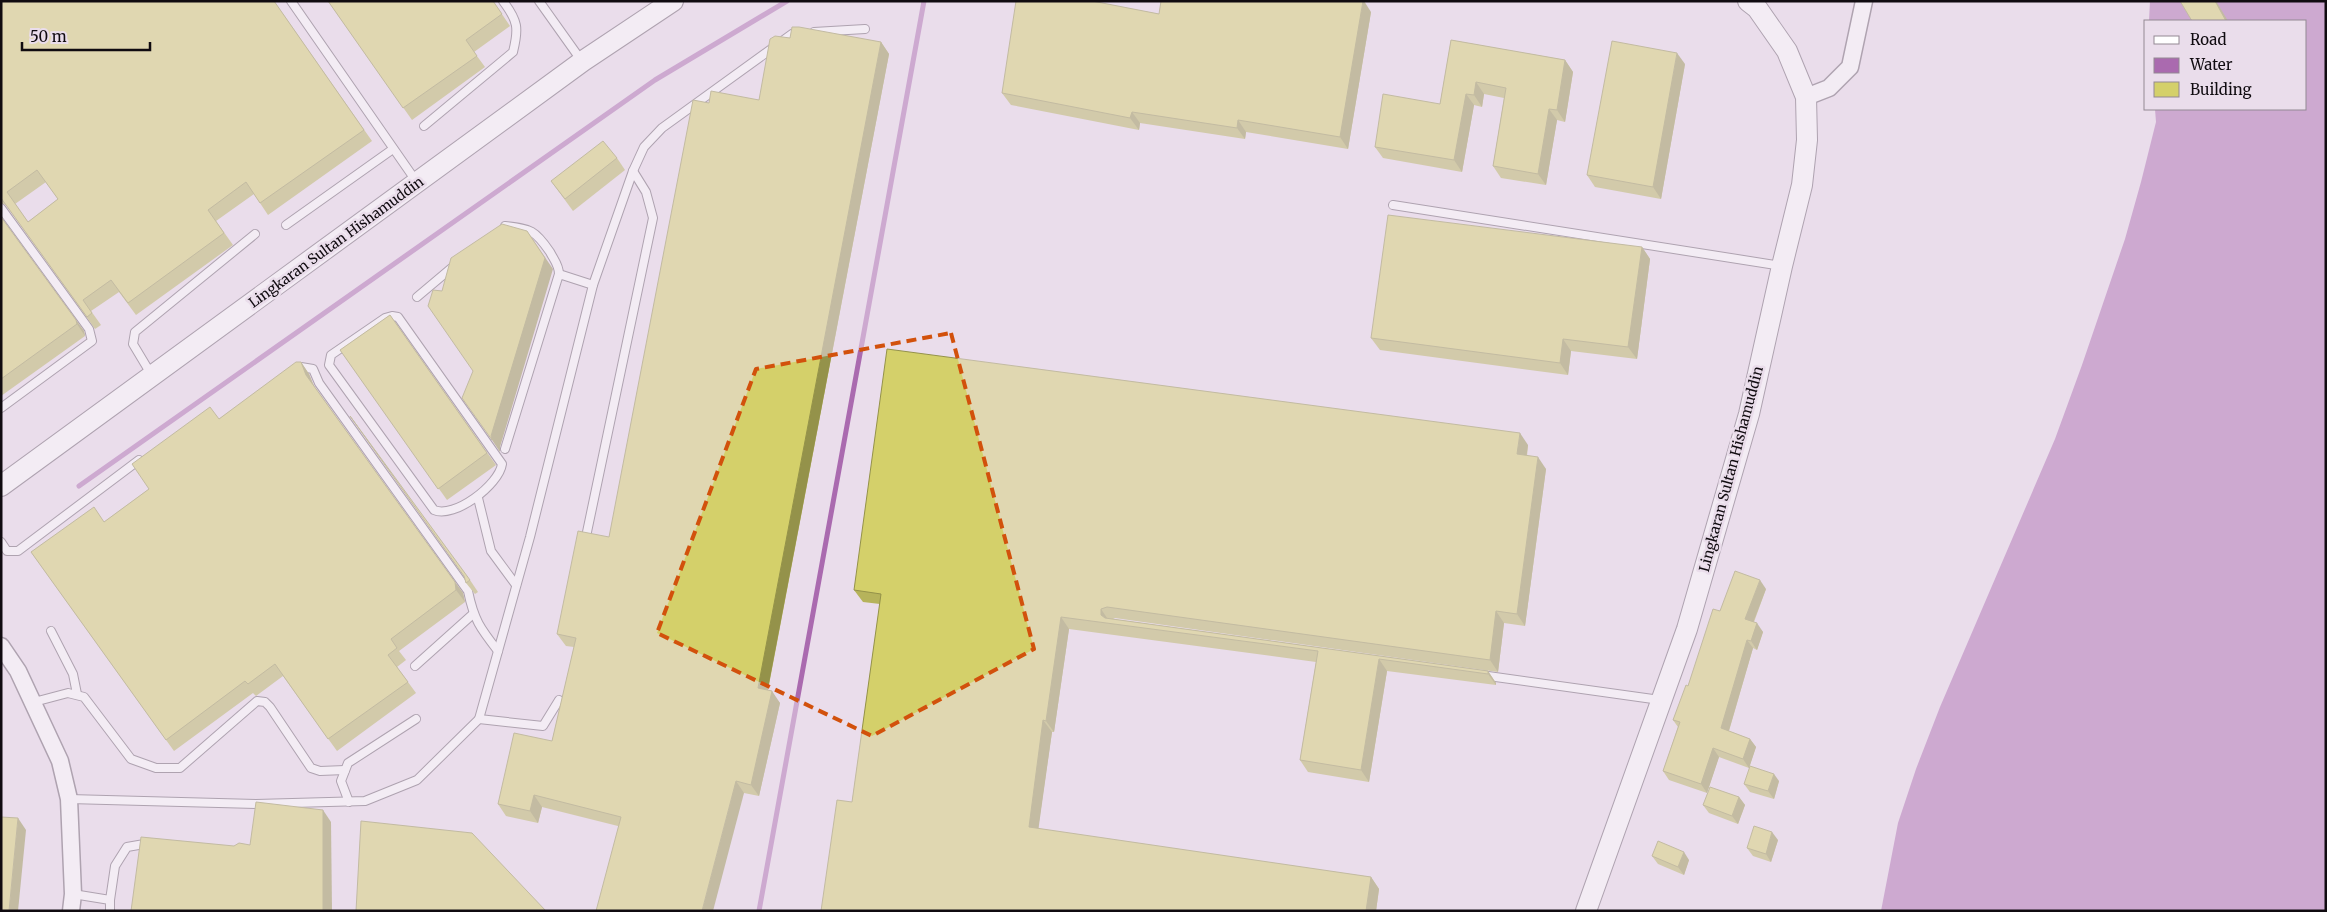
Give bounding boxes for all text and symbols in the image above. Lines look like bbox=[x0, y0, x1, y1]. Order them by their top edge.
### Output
scale bar bbox=[22, 20, 150, 52]
legend bbox=[2144, 20, 2307, 110]
text: 50 m bbox=[30, 27, 67, 46]
text: Road bbox=[2190, 30, 2226, 49]
text: Water bbox=[2189, 55, 2233, 74]
text: Building bbox=[2190, 80, 2252, 99]
street label: Lingkaran Sultan Hishamuddin bbox=[245, 172, 427, 312]
street label: Lingkaran Sultan Hishamuddin bbox=[1695, 364, 1767, 574]

